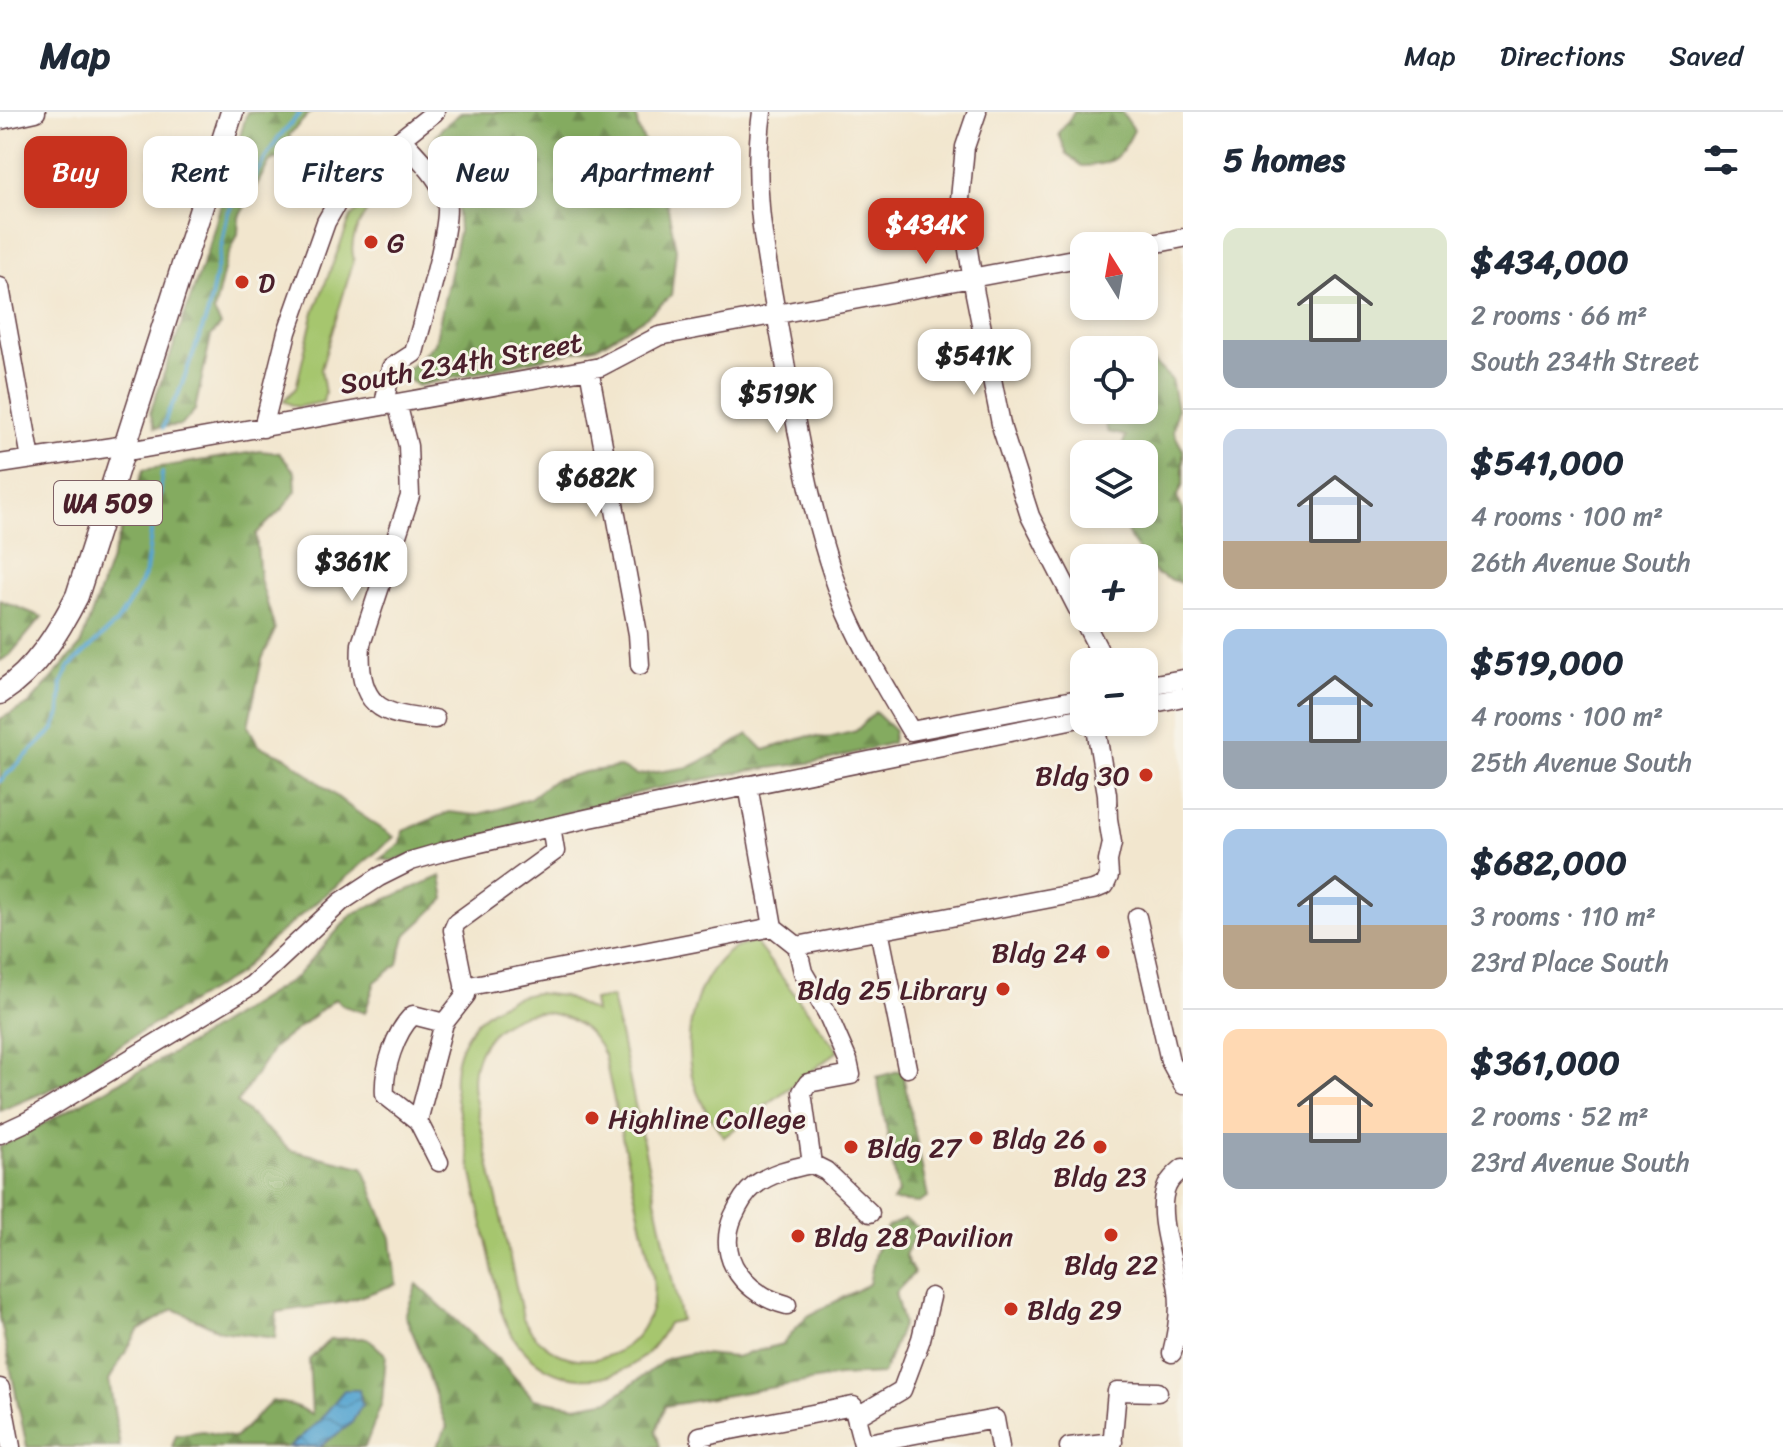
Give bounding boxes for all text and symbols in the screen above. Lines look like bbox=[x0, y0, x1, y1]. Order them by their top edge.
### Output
text: Map bbox=[40, 22, 110, 89]
text: Map bbox=[1404, 31, 1456, 80]
text: Directions bbox=[1500, 31, 1625, 80]
text: Saved bbox=[1669, 31, 1743, 80]
text: 5 homes bbox=[1223, 130, 1345, 190]
chip: Buy bbox=[24, 136, 127, 208]
chip: Rent bbox=[143, 136, 258, 208]
chip: Filters bbox=[274, 136, 412, 208]
chip: New bbox=[428, 136, 537, 208]
chip: Apartment bbox=[553, 136, 741, 208]
icon: filters bbox=[1699, 138, 1743, 182]
pin: $434K bbox=[870, 198, 982, 266]
text: $434K bbox=[886, 201, 966, 247]
place label: G bbox=[387, 218, 405, 267]
north arrow bbox=[1070, 232, 1158, 320]
map controls bbox=[1070, 232, 1158, 736]
text: $434,000 bbox=[1471, 232, 1629, 292]
marker: G bbox=[362, 233, 380, 251]
place label: D bbox=[258, 258, 275, 307]
icon: home bbox=[1287, 260, 1383, 356]
marker: D bbox=[233, 273, 251, 291]
text: 2 rooms · 66 m² bbox=[1471, 292, 1647, 338]
street label: South 234th Street bbox=[336, 318, 586, 408]
pin: $541K bbox=[918, 329, 1030, 397]
text: $541K bbox=[936, 332, 1012, 378]
button: locate bbox=[1070, 336, 1158, 424]
text: South 234th Street bbox=[1471, 338, 1699, 384]
pin: $519K bbox=[721, 367, 833, 435]
text: $519K bbox=[739, 370, 815, 416]
text: $541,000 bbox=[1471, 433, 1624, 493]
button: layers bbox=[1070, 440, 1158, 528]
pin: $682K bbox=[540, 451, 652, 519]
text: $682K bbox=[557, 454, 635, 500]
icon: home bbox=[1287, 461, 1383, 557]
road number: WA 509 bbox=[54, 481, 162, 525]
text: 4 rooms · 100 m² bbox=[1471, 493, 1663, 539]
pin: $361K bbox=[296, 535, 408, 603]
text: $361K bbox=[315, 538, 389, 584]
text: 26th Avenue South bbox=[1471, 539, 1691, 585]
button: + bbox=[1070, 544, 1158, 632]
text: $519,000 bbox=[1471, 633, 1624, 693]
button: − bbox=[1070, 648, 1158, 736]
icon: home bbox=[1287, 661, 1383, 757]
text: 4 rooms · 100 m² bbox=[1471, 693, 1663, 739]
text: 25th Avenue South bbox=[1471, 739, 1692, 785]
place label: Bldg 30 bbox=[1035, 751, 1130, 800]
marker: Bldg 30 bbox=[1137, 766, 1155, 784]
text: $682,000 bbox=[1471, 833, 1627, 893]
icon: home bbox=[1287, 861, 1383, 957]
text: 3 rooms · 110 m² bbox=[1471, 893, 1656, 939]
place label: Bldg 24 bbox=[992, 928, 1087, 977]
text: 23rd Place South bbox=[1471, 939, 1669, 985]
marker: Bldg 24 bbox=[1094, 943, 1112, 961]
place label: Bldg 25 Library bbox=[797, 965, 987, 1014]
marker: Bldg 25 Library bbox=[994, 980, 1012, 998]
text: $361,000 bbox=[1471, 1033, 1620, 1093]
icon: home bbox=[1287, 1061, 1383, 1157]
text: 2 rooms · 52 m² bbox=[1471, 1093, 1649, 1139]
place label: Highline College bbox=[608, 1094, 806, 1143]
marker: Highline College bbox=[583, 1109, 601, 1127]
place label: Bldg 26 bbox=[992, 1114, 1086, 1163]
place label: Bldg 27 bbox=[867, 1123, 963, 1172]
marker: Bldg 26 bbox=[967, 1129, 985, 1147]
marker: Bldg 27 bbox=[842, 1138, 860, 1156]
marker: Bldg 23 bbox=[1091, 1138, 1109, 1156]
text: 23rd Avenue South bbox=[1471, 1139, 1690, 1185]
place label: Bldg 23 bbox=[1053, 1152, 1147, 1201]
place label: Bldg 28 Pavilion bbox=[814, 1212, 1013, 1261]
marker: Bldg 22 bbox=[1102, 1226, 1120, 1244]
marker: Bldg 28 Pavilion bbox=[789, 1227, 807, 1245]
place label: Bldg 22 bbox=[1064, 1240, 1158, 1289]
place label: Bldg 29 bbox=[1027, 1285, 1122, 1334]
marker: Bldg 29 bbox=[1002, 1300, 1020, 1318]

